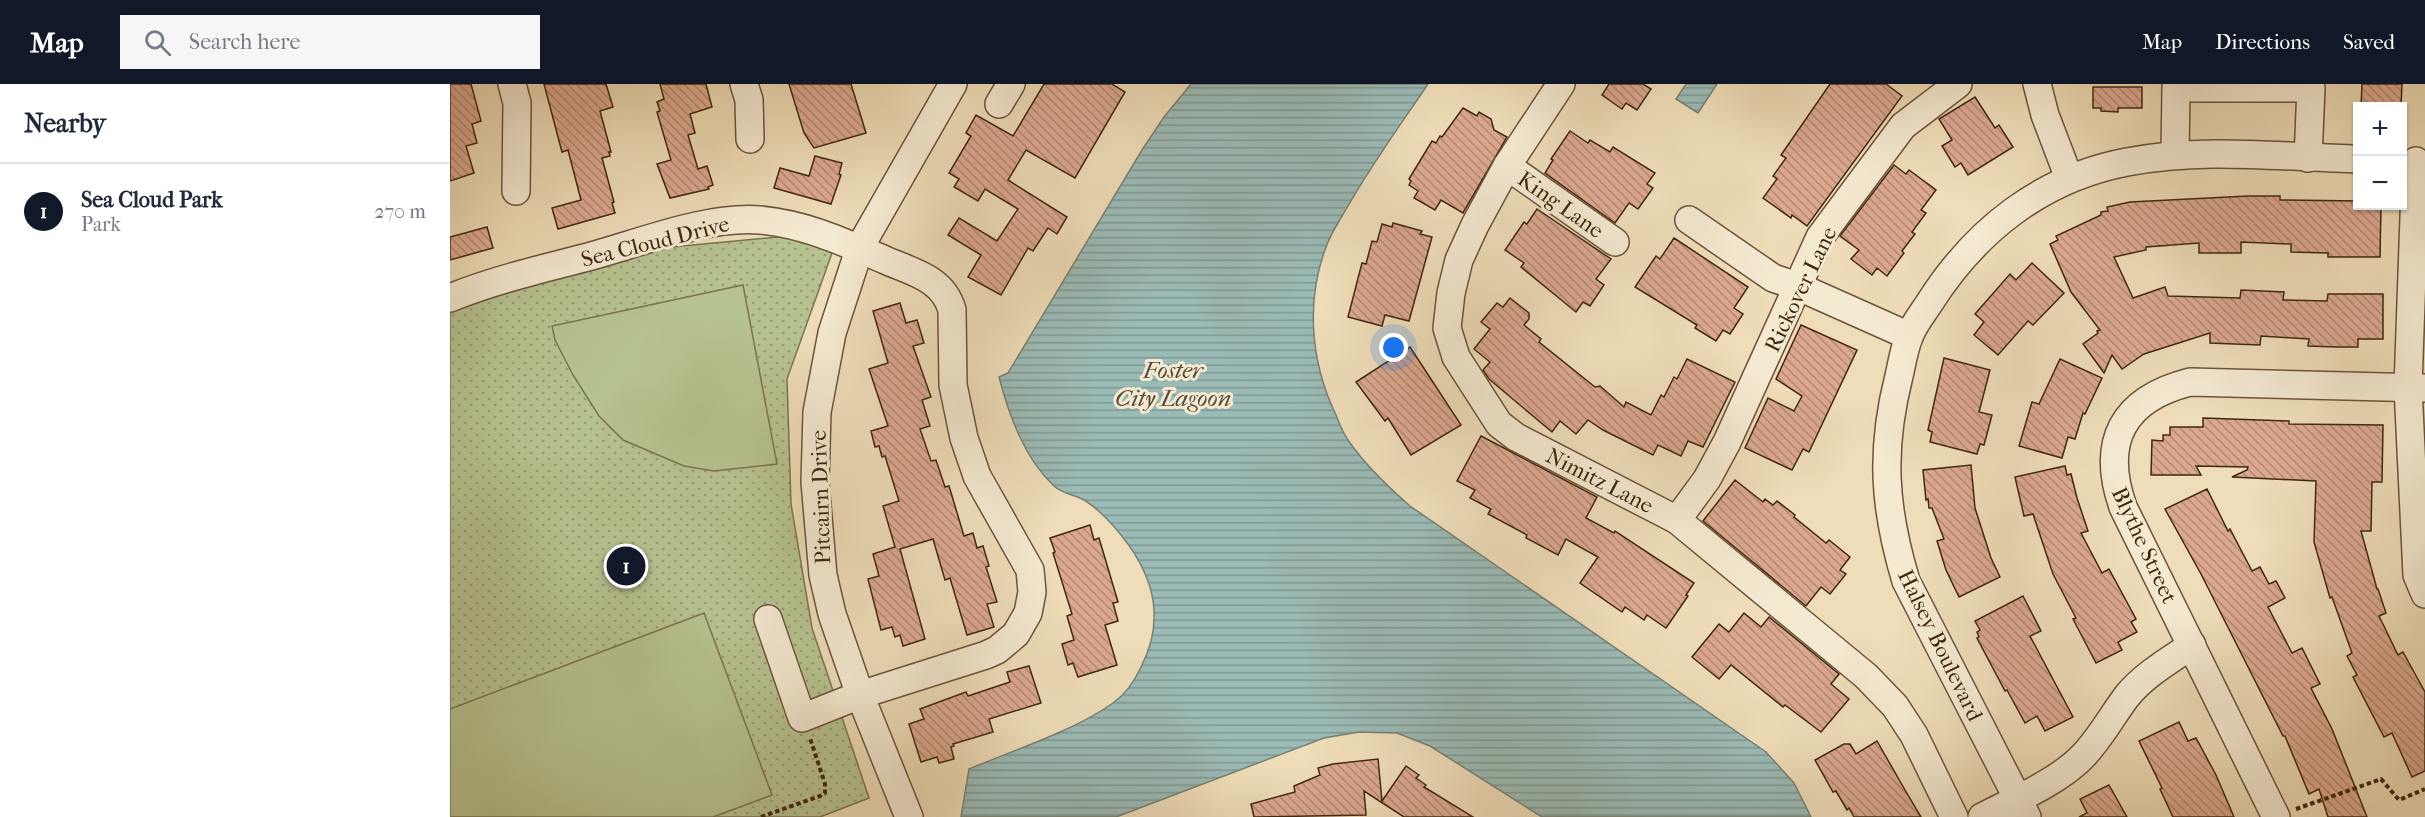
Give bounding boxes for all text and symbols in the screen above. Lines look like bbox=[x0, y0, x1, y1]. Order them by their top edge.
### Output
search box bbox=[120, 15, 540, 69]
text: Map bbox=[30, 26, 84, 59]
icon: search bbox=[141, 26, 174, 59]
text: Search here bbox=[189, 29, 300, 55]
text: Map bbox=[2142, 30, 2182, 54]
text: Directions bbox=[2215, 30, 2310, 54]
text: Saved bbox=[2343, 30, 2395, 54]
map controls bbox=[2353, 102, 2407, 210]
button: + bbox=[2353, 102, 2407, 156]
text: Nearby bbox=[24, 108, 106, 139]
button: − bbox=[2353, 156, 2407, 210]
street label: King Lane bbox=[1513, 166, 1608, 244]
text: Sea Cloud Park bbox=[81, 187, 223, 213]
text: 1 bbox=[40, 200, 47, 223]
text: 270 m bbox=[374, 200, 426, 223]
street label: Sea Cloud Drive bbox=[579, 211, 732, 273]
text: Park bbox=[81, 213, 121, 236]
street label: Rickover Lane bbox=[1759, 222, 1842, 356]
your location bbox=[1379, 333, 1408, 362]
water label: Foster City Lagoon bbox=[1115, 356, 1231, 412]
street label: Pitcairn Drive bbox=[806, 429, 836, 565]
street label: Nimitz Lane bbox=[1542, 443, 1658, 519]
street label: Blythe Street bbox=[2106, 483, 2182, 608]
pin: 1 bbox=[606, 544, 645, 588]
street label: Halsey Boulevard bbox=[1892, 566, 1988, 726]

